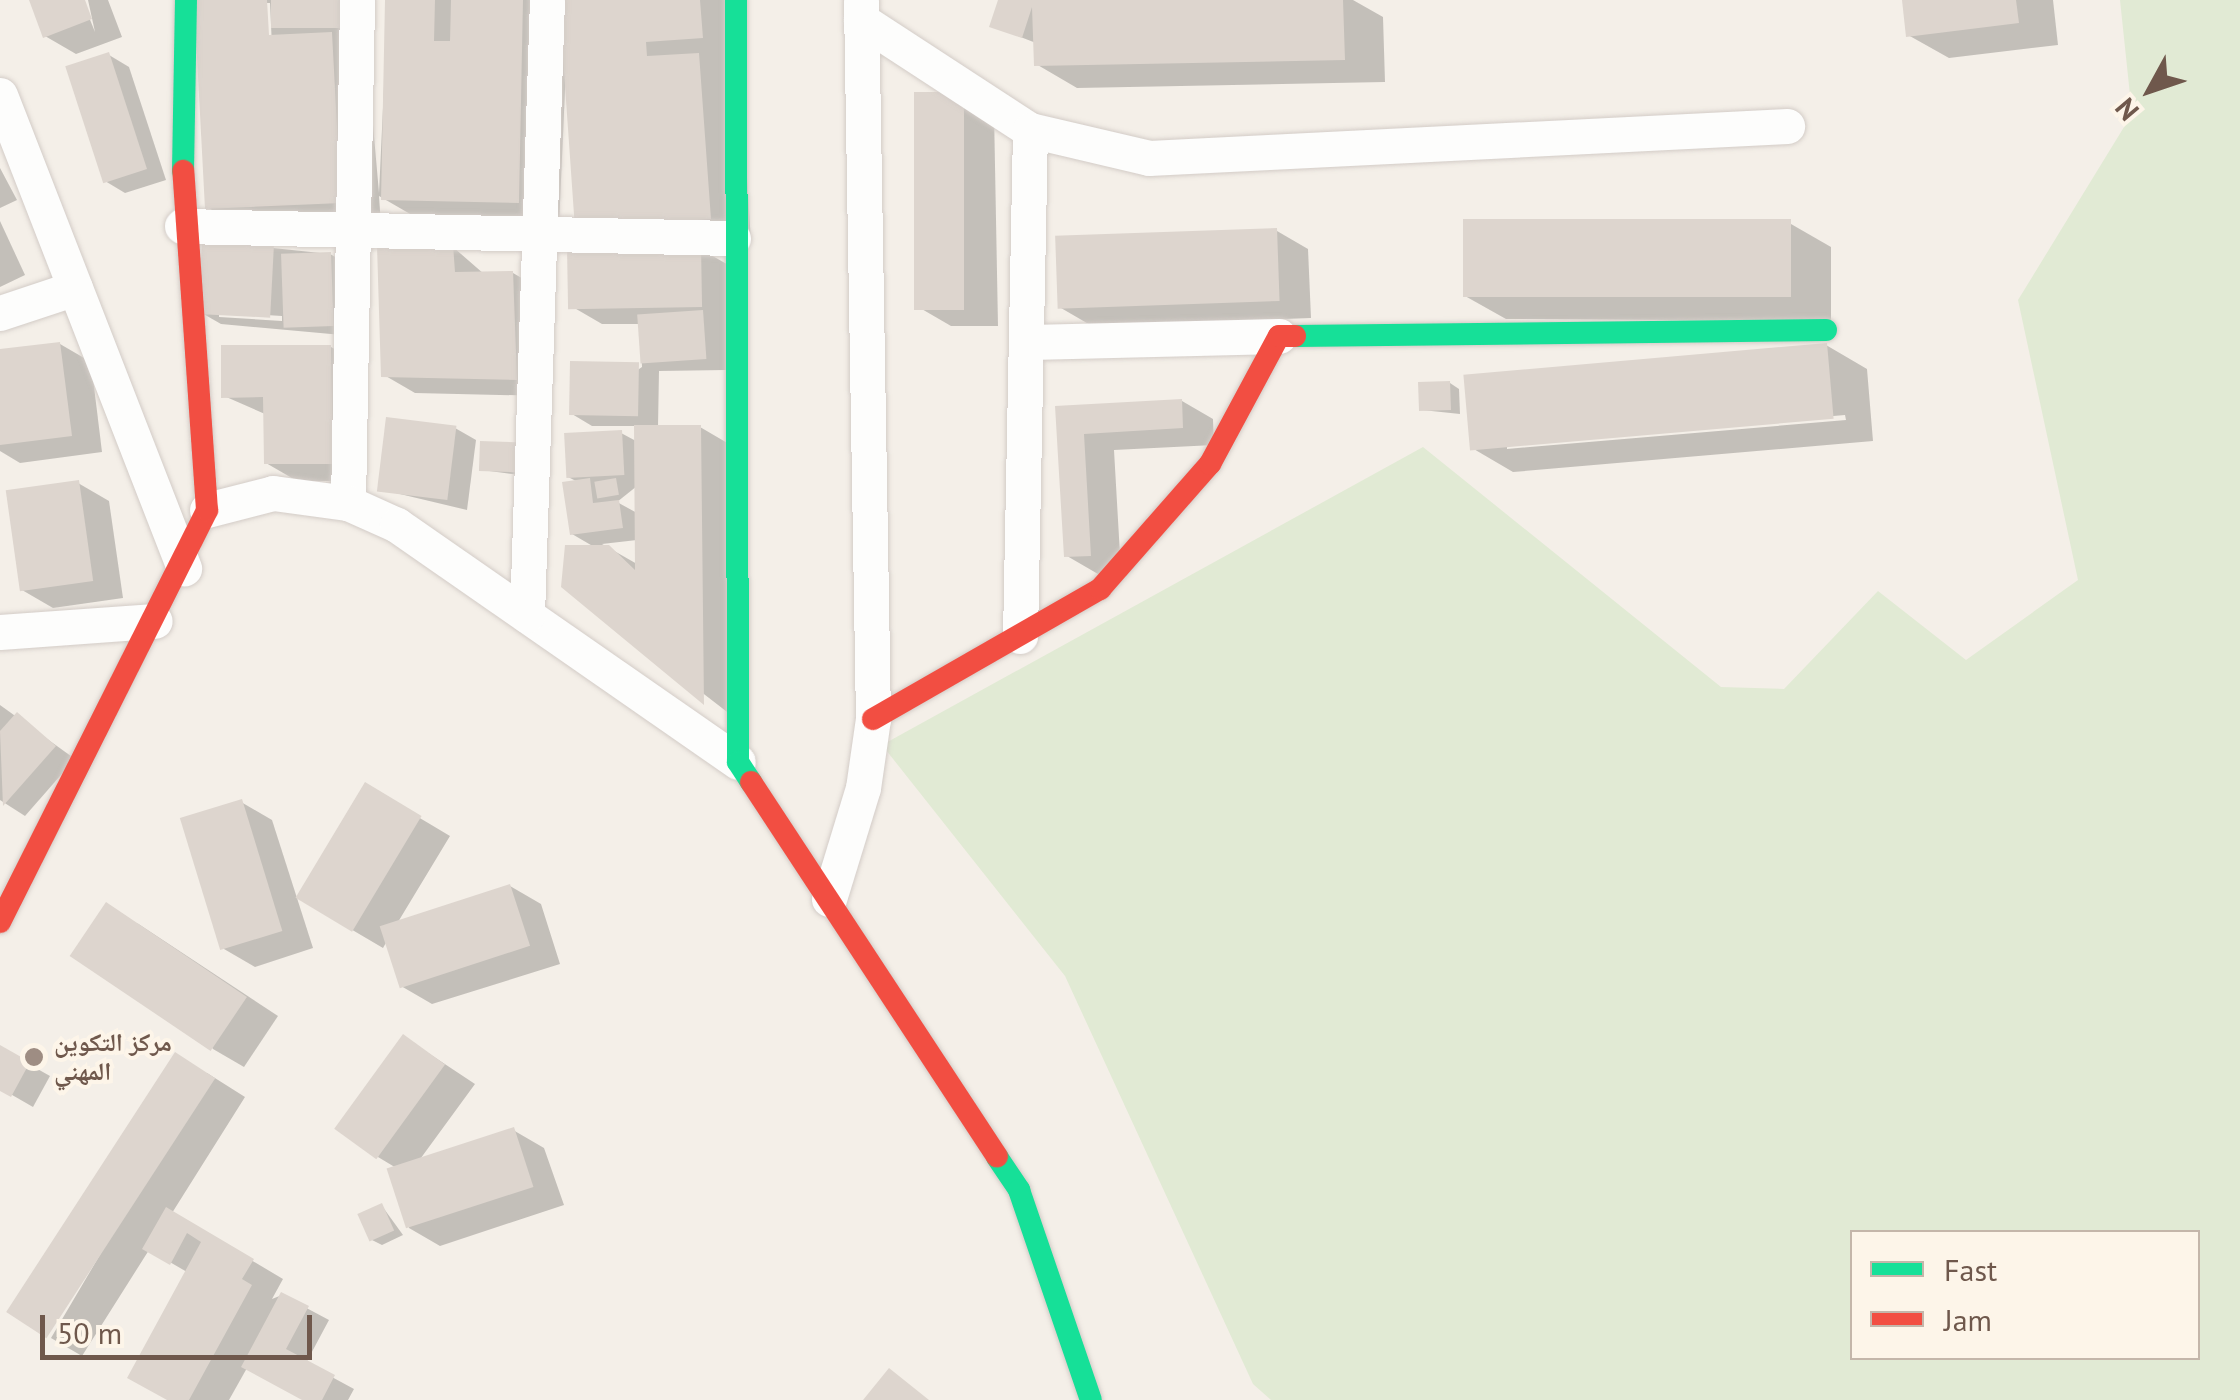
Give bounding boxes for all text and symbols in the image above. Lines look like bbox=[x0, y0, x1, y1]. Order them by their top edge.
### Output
north arrow bbox=[2100, 40, 2200, 140]
text: N bbox=[2107, 91, 2147, 129]
place label: مركز التكوين المهني bbox=[54, 1028, 172, 1087]
marker: مركز التكوين المهني bbox=[23, 1046, 45, 1068]
legend bbox=[1850, 1230, 2200, 1360]
text: Fast bbox=[1944, 1250, 1997, 1289]
scale bar bbox=[45, 1295, 318, 1357]
text: Jam bbox=[1944, 1300, 1992, 1339]
text: 50 m bbox=[57, 1313, 122, 1352]

